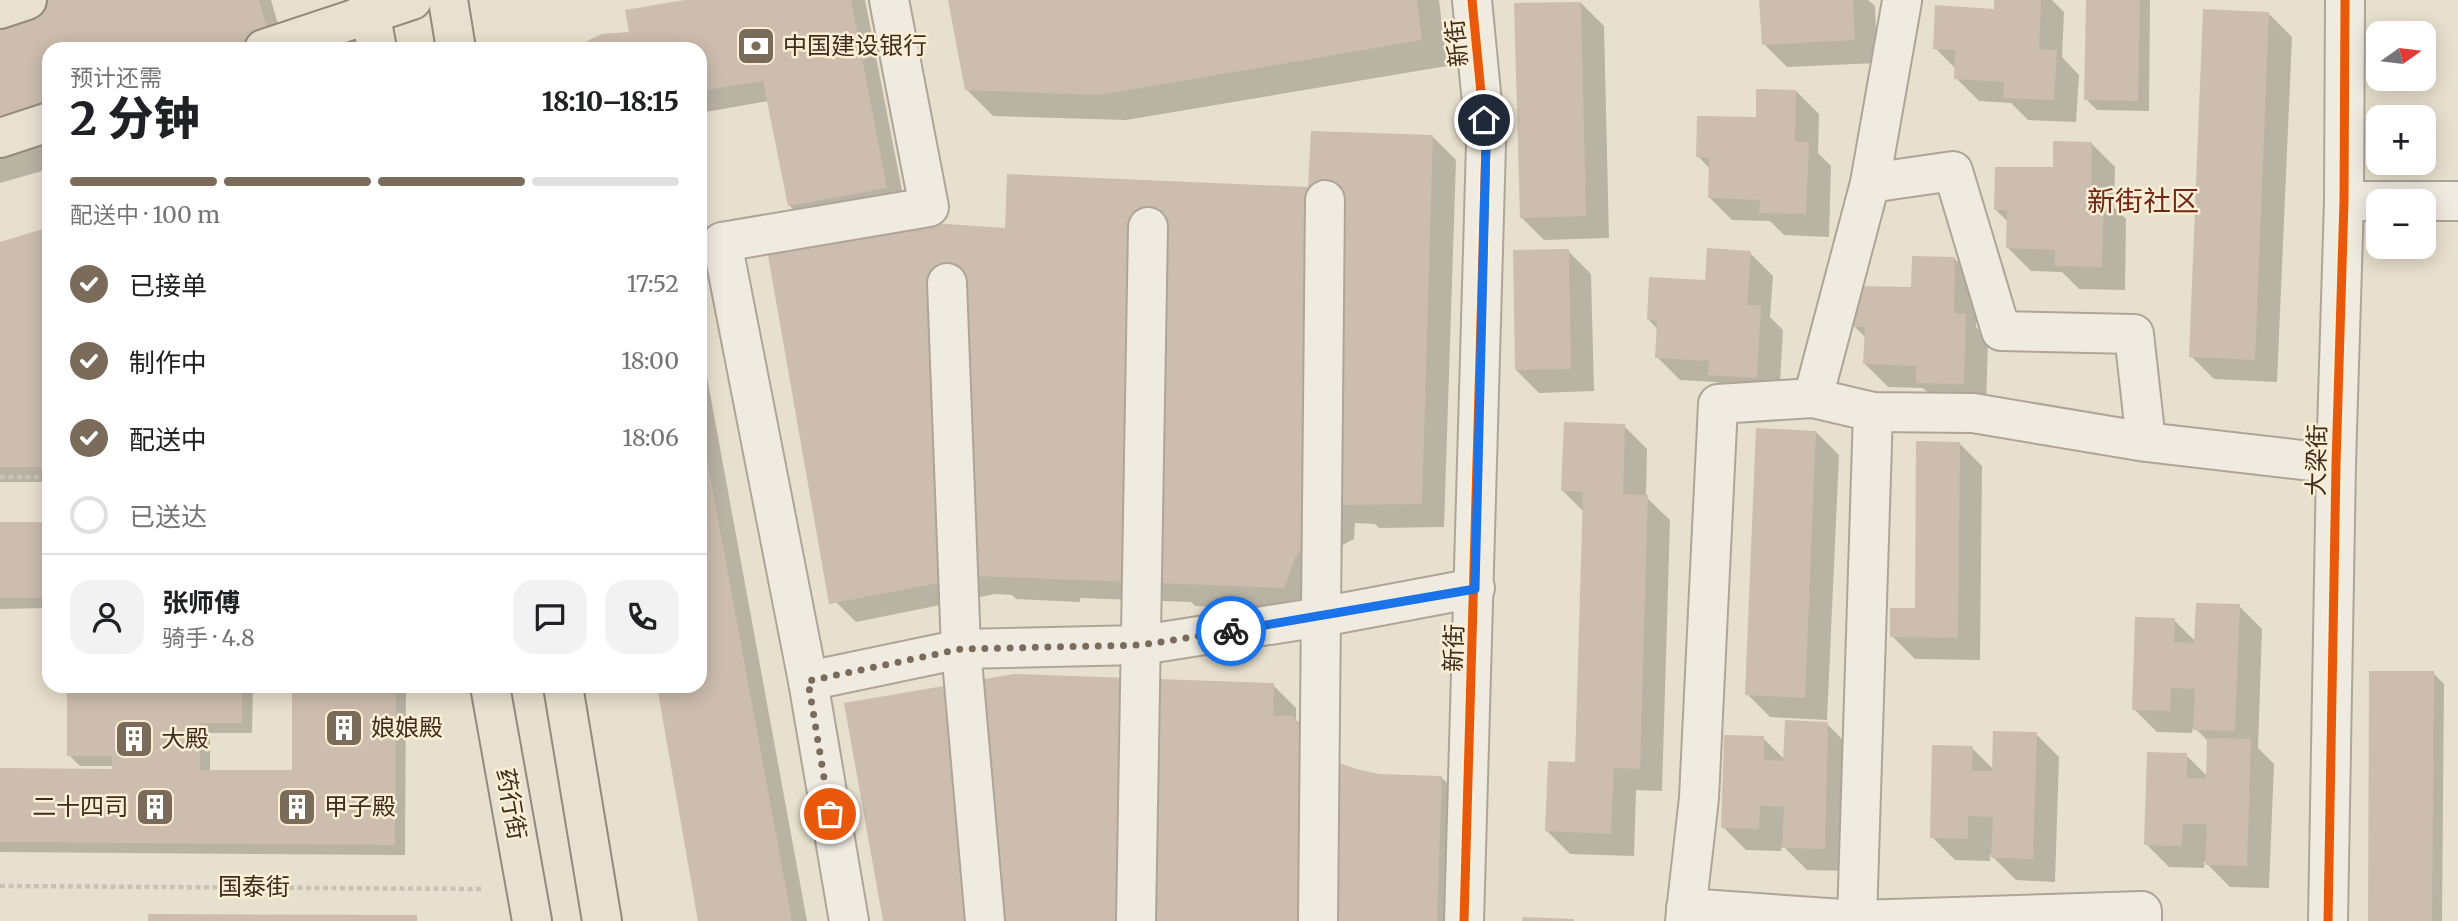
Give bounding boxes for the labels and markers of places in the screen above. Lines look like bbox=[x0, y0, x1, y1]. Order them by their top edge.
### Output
bank icon: 中国建设银行 bbox=[735, 25, 777, 67]
place label: 中国建设银行 bbox=[783, 30, 927, 61]
pin bbox=[1454, 90, 1514, 150]
building icon: 娘娘殿 bbox=[323, 707, 365, 749]
place label: 娘娘殿 bbox=[371, 712, 443, 743]
building icon: 大殿 bbox=[113, 718, 155, 760]
place label: 大殿 bbox=[161, 723, 209, 754]
pin bbox=[800, 784, 860, 844]
building icon: 二十四司 bbox=[134, 786, 176, 828]
building icon: 甲子殿 bbox=[276, 786, 318, 828]
place label: 二十四司 bbox=[32, 791, 128, 822]
place label: 甲子殿 bbox=[324, 791, 396, 822]

